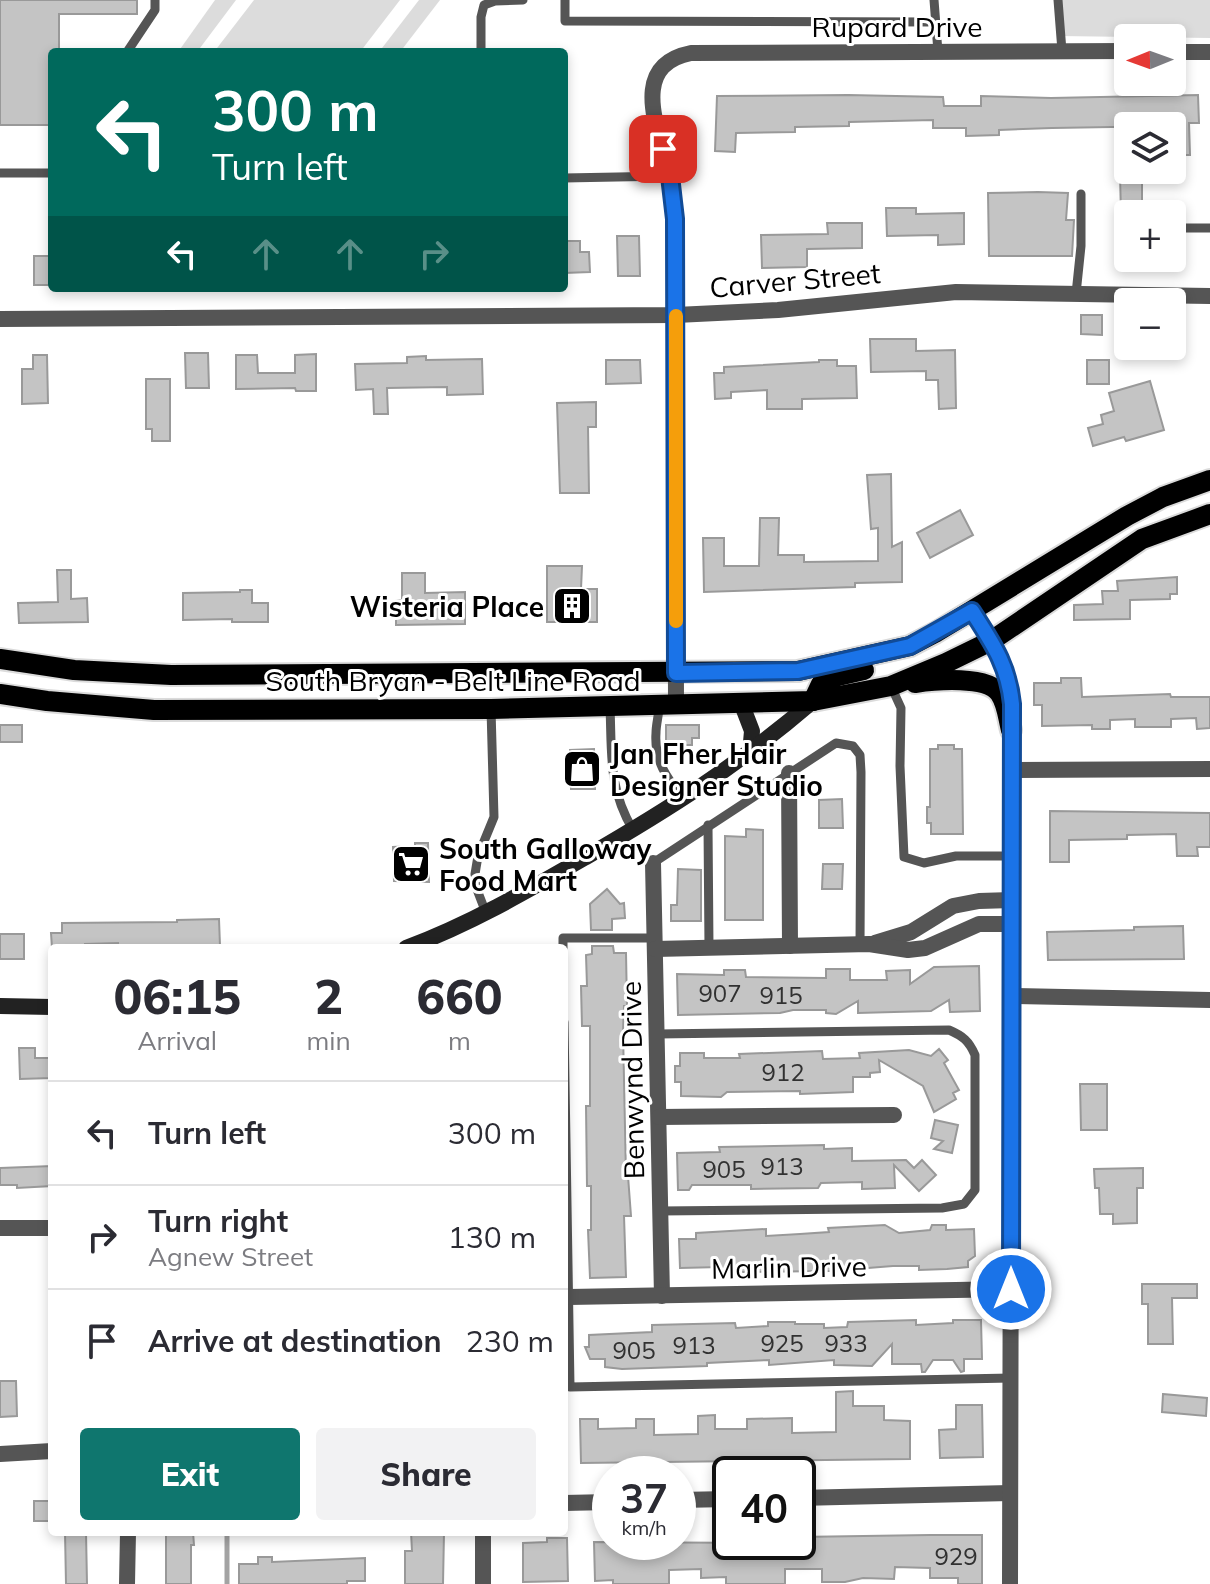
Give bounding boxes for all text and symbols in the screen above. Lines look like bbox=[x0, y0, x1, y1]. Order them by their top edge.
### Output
street label: Rupard Drive bbox=[812, 9, 982, 44]
north arrow bbox=[1114, 24, 1186, 96]
map controls bbox=[1114, 24, 1186, 360]
text: 300 m bbox=[212, 75, 379, 145]
icon: left bbox=[80, 80, 184, 184]
button: layers bbox=[1114, 112, 1186, 184]
pin bbox=[629, 115, 697, 183]
icon: arrive bbox=[641, 127, 685, 171]
text: Turn left bbox=[212, 144, 348, 189]
button: + bbox=[1114, 200, 1186, 272]
icon: left bbox=[160, 232, 204, 276]
icon: ahead bbox=[244, 232, 288, 276]
icon: ahead bbox=[328, 232, 372, 276]
icon: right bbox=[412, 232, 456, 276]
street label: Carver Street bbox=[708, 255, 882, 305]
button: − bbox=[1114, 288, 1186, 360]
building icon: Wisteria Place bbox=[551, 585, 593, 627]
place label: Wisteria Place bbox=[350, 589, 544, 624]
street label: South Bryan - Belt Line Road bbox=[265, 663, 641, 698]
place label: Jan Fher Hair Designer Studio bbox=[610, 736, 823, 803]
shop icon: Jan Fher Hair Designer Studio bbox=[561, 748, 603, 790]
place label: South Galloway Food Mart bbox=[439, 831, 652, 898]
supermarket icon: South Galloway Food Mart bbox=[390, 843, 432, 885]
text: 06:15 bbox=[113, 966, 241, 1026]
text: 2 bbox=[314, 966, 343, 1026]
text: 660 bbox=[416, 966, 503, 1026]
house number: 907 bbox=[698, 978, 742, 1008]
house number: 915 bbox=[759, 980, 803, 1010]
street label: Benwynd Drive bbox=[613, 981, 651, 1179]
text: Arrival bbox=[137, 1024, 217, 1057]
text: min bbox=[307, 1024, 351, 1057]
text: m bbox=[448, 1024, 471, 1057]
house number: 912 bbox=[761, 1057, 805, 1087]
icon: left bbox=[80, 1111, 124, 1155]
text: Turn left bbox=[148, 1114, 266, 1152]
text: 300 m bbox=[448, 1114, 536, 1152]
house number: 913 bbox=[760, 1151, 804, 1181]
house number: 905 bbox=[702, 1154, 746, 1184]
text: Turn right bbox=[148, 1202, 288, 1240]
icon: right bbox=[80, 1215, 124, 1259]
text: 130 m bbox=[448, 1218, 536, 1256]
text: Agnew Street bbox=[148, 1240, 313, 1273]
position arrow bbox=[969, 1247, 1053, 1331]
street label: Marlin Drive bbox=[711, 1248, 867, 1286]
icon: arrive bbox=[80, 1319, 124, 1363]
text: Arrive at destination bbox=[148, 1322, 442, 1360]
text: 230 m bbox=[466, 1322, 554, 1360]
house number: 925 bbox=[760, 1328, 804, 1358]
house number: 933 bbox=[824, 1328, 868, 1358]
house number: 913 bbox=[672, 1330, 716, 1360]
house number: 905 bbox=[612, 1335, 656, 1365]
button: Exit bbox=[80, 1428, 300, 1520]
button: Share bbox=[316, 1428, 536, 1520]
speed limit sign: 40 bbox=[712, 1456, 816, 1560]
text: 37 bbox=[620, 1473, 668, 1523]
text: km/h bbox=[621, 1515, 667, 1540]
house number: 929 bbox=[934, 1541, 978, 1571]

